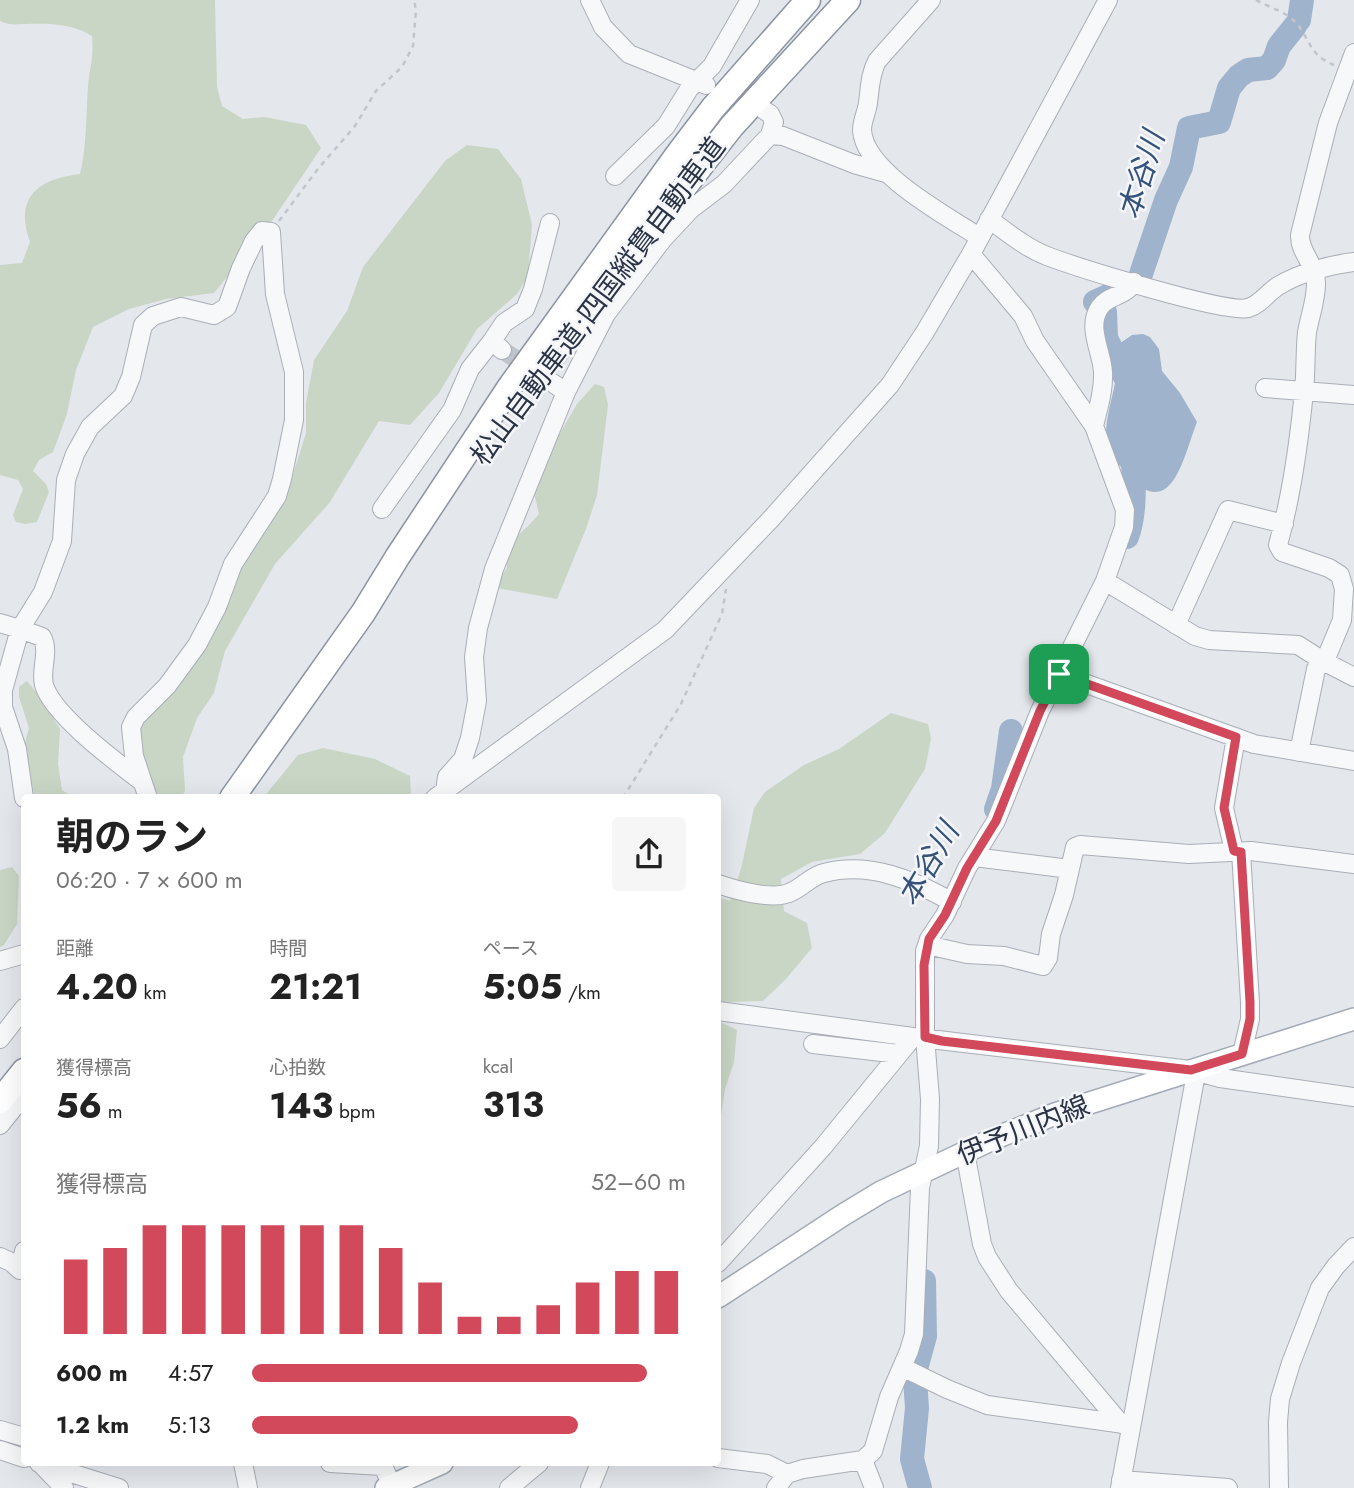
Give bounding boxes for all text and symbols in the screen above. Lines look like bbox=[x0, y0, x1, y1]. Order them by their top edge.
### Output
water label: 本谷川 bbox=[1107, 123, 1176, 224]
street label: 松山自動車道;四国縦貫自動車道 bbox=[461, 128, 735, 474]
pin bbox=[1029, 644, 1089, 704]
icon: arrive bbox=[1040, 655, 1078, 693]
text: 朝のラン bbox=[56, 809, 208, 864]
water label: 本谷川 bbox=[887, 812, 971, 914]
button: share bbox=[612, 817, 686, 891]
text: 06:20 · 7 × 600 m bbox=[56, 863, 243, 897]
text: 距離 bbox=[56, 935, 94, 962]
text: 時間 bbox=[269, 935, 307, 962]
text: ペース bbox=[483, 935, 539, 962]
text: 4.20 bbox=[56, 962, 138, 1012]
text: 21:21 bbox=[269, 962, 362, 1012]
text: 5:05 bbox=[483, 962, 562, 1012]
text: km bbox=[138, 979, 167, 1006]
text: /km bbox=[562, 979, 601, 1006]
text: kcal bbox=[483, 1053, 513, 1080]
text: 獲得標高 bbox=[56, 1054, 132, 1081]
text: 心拍数 bbox=[269, 1054, 326, 1081]
text: 313 bbox=[483, 1080, 544, 1130]
text: 56 bbox=[56, 1081, 102, 1131]
text: 143 bbox=[269, 1081, 333, 1131]
street label: 伊予川内線 bbox=[950, 1085, 1096, 1175]
text: m bbox=[102, 1098, 123, 1125]
text: bpm bbox=[333, 1098, 376, 1125]
text: 52–60 m bbox=[591, 1165, 686, 1199]
text: 獲得標高 bbox=[56, 1167, 148, 1201]
text: 600 m bbox=[56, 1356, 128, 1390]
text: 4:57 bbox=[168, 1356, 213, 1390]
text: 1.2 km bbox=[56, 1408, 129, 1442]
text: 5:13 bbox=[168, 1408, 211, 1442]

